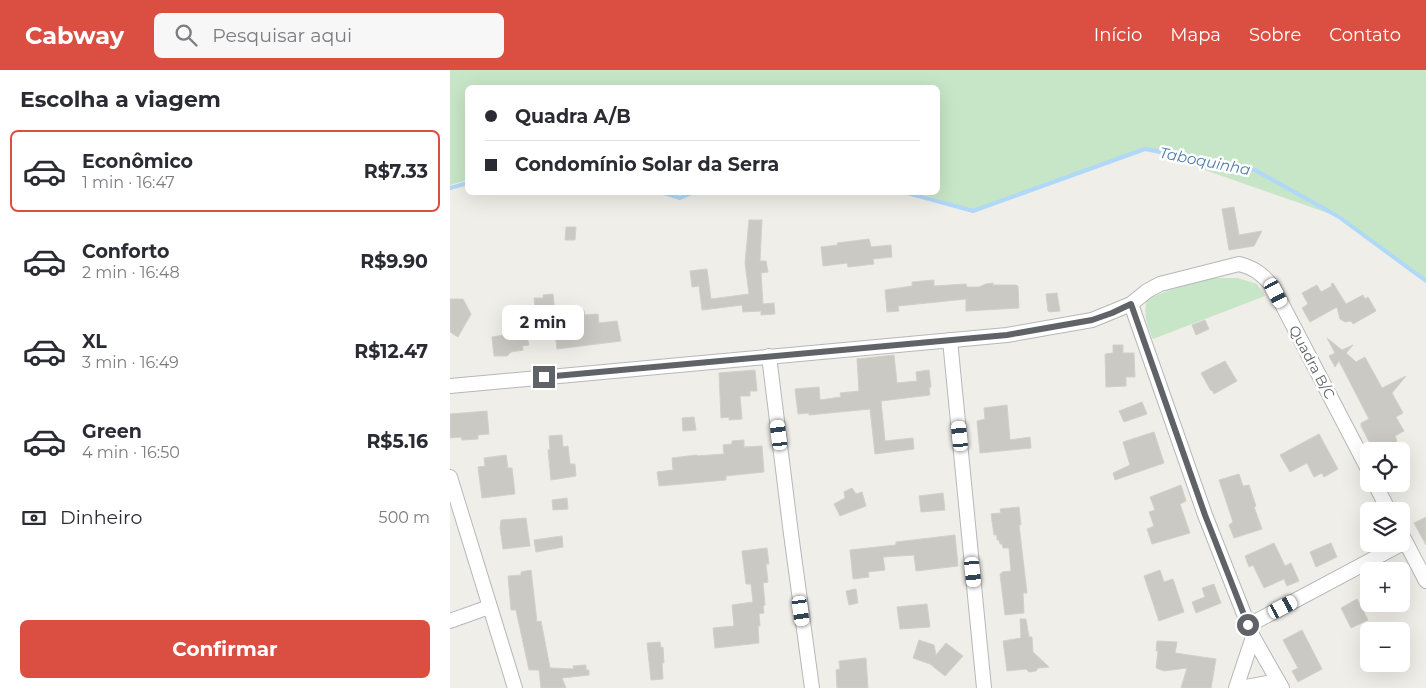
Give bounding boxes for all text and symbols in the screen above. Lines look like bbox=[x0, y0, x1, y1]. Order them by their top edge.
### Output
search box bbox=[154, 13, 504, 58]
text: Cabway bbox=[25, 21, 124, 50]
icon: search bbox=[172, 21, 200, 49]
text: Pesquisar aqui bbox=[212, 24, 352, 47]
text: Início bbox=[1094, 24, 1142, 46]
text: Mapa bbox=[1170, 24, 1221, 46]
text: Sobre bbox=[1249, 24, 1301, 46]
text: Contato bbox=[1329, 24, 1401, 46]
text: Escolha a viagem bbox=[20, 86, 221, 113]
text: Quadra A/B bbox=[515, 105, 631, 128]
water label: Taboquinha bbox=[1158, 143, 1252, 179]
icon: car bbox=[22, 149, 67, 194]
text: Econômico bbox=[82, 150, 193, 173]
text: Condomínio Solar da Serra bbox=[515, 153, 779, 176]
text: R$7.33 bbox=[364, 160, 428, 183]
text: 1 min · 16:47 bbox=[82, 173, 175, 192]
icon: car bbox=[22, 239, 67, 284]
text: Conforto bbox=[82, 240, 170, 263]
text: R$9.90 bbox=[360, 250, 428, 273]
text: 2 min · 16:48 bbox=[82, 263, 180, 282]
car bbox=[1262, 276, 1289, 310]
callout: 2 min bbox=[503, 304, 585, 340]
text: 2 min bbox=[520, 313, 566, 332]
street label: Quadra B/C bbox=[1285, 322, 1339, 402]
icon: car bbox=[22, 329, 67, 374]
text: XL bbox=[82, 330, 107, 353]
text: R$12.47 bbox=[354, 340, 428, 363]
text: 3 min · 16:49 bbox=[82, 353, 179, 372]
route end bbox=[533, 366, 555, 388]
icon: car bbox=[22, 419, 67, 464]
car bbox=[769, 419, 788, 451]
text: Green bbox=[82, 420, 142, 443]
car bbox=[950, 420, 969, 452]
text: R$5.16 bbox=[366, 430, 428, 453]
map controls bbox=[1360, 442, 1410, 672]
button: locate bbox=[1360, 442, 1410, 492]
text: 4 min · 16:50 bbox=[82, 443, 180, 462]
button: layers bbox=[1360, 502, 1410, 552]
icon: cash bbox=[20, 504, 48, 532]
text: Dinheiro bbox=[60, 506, 142, 529]
text: 500 m bbox=[379, 508, 430, 527]
car bbox=[963, 556, 982, 588]
button: + bbox=[1360, 562, 1410, 612]
car bbox=[1266, 593, 1299, 621]
car bbox=[791, 595, 810, 627]
route start bbox=[1237, 614, 1259, 636]
button: Confirmar bbox=[20, 620, 430, 678]
button: − bbox=[1360, 622, 1410, 672]

